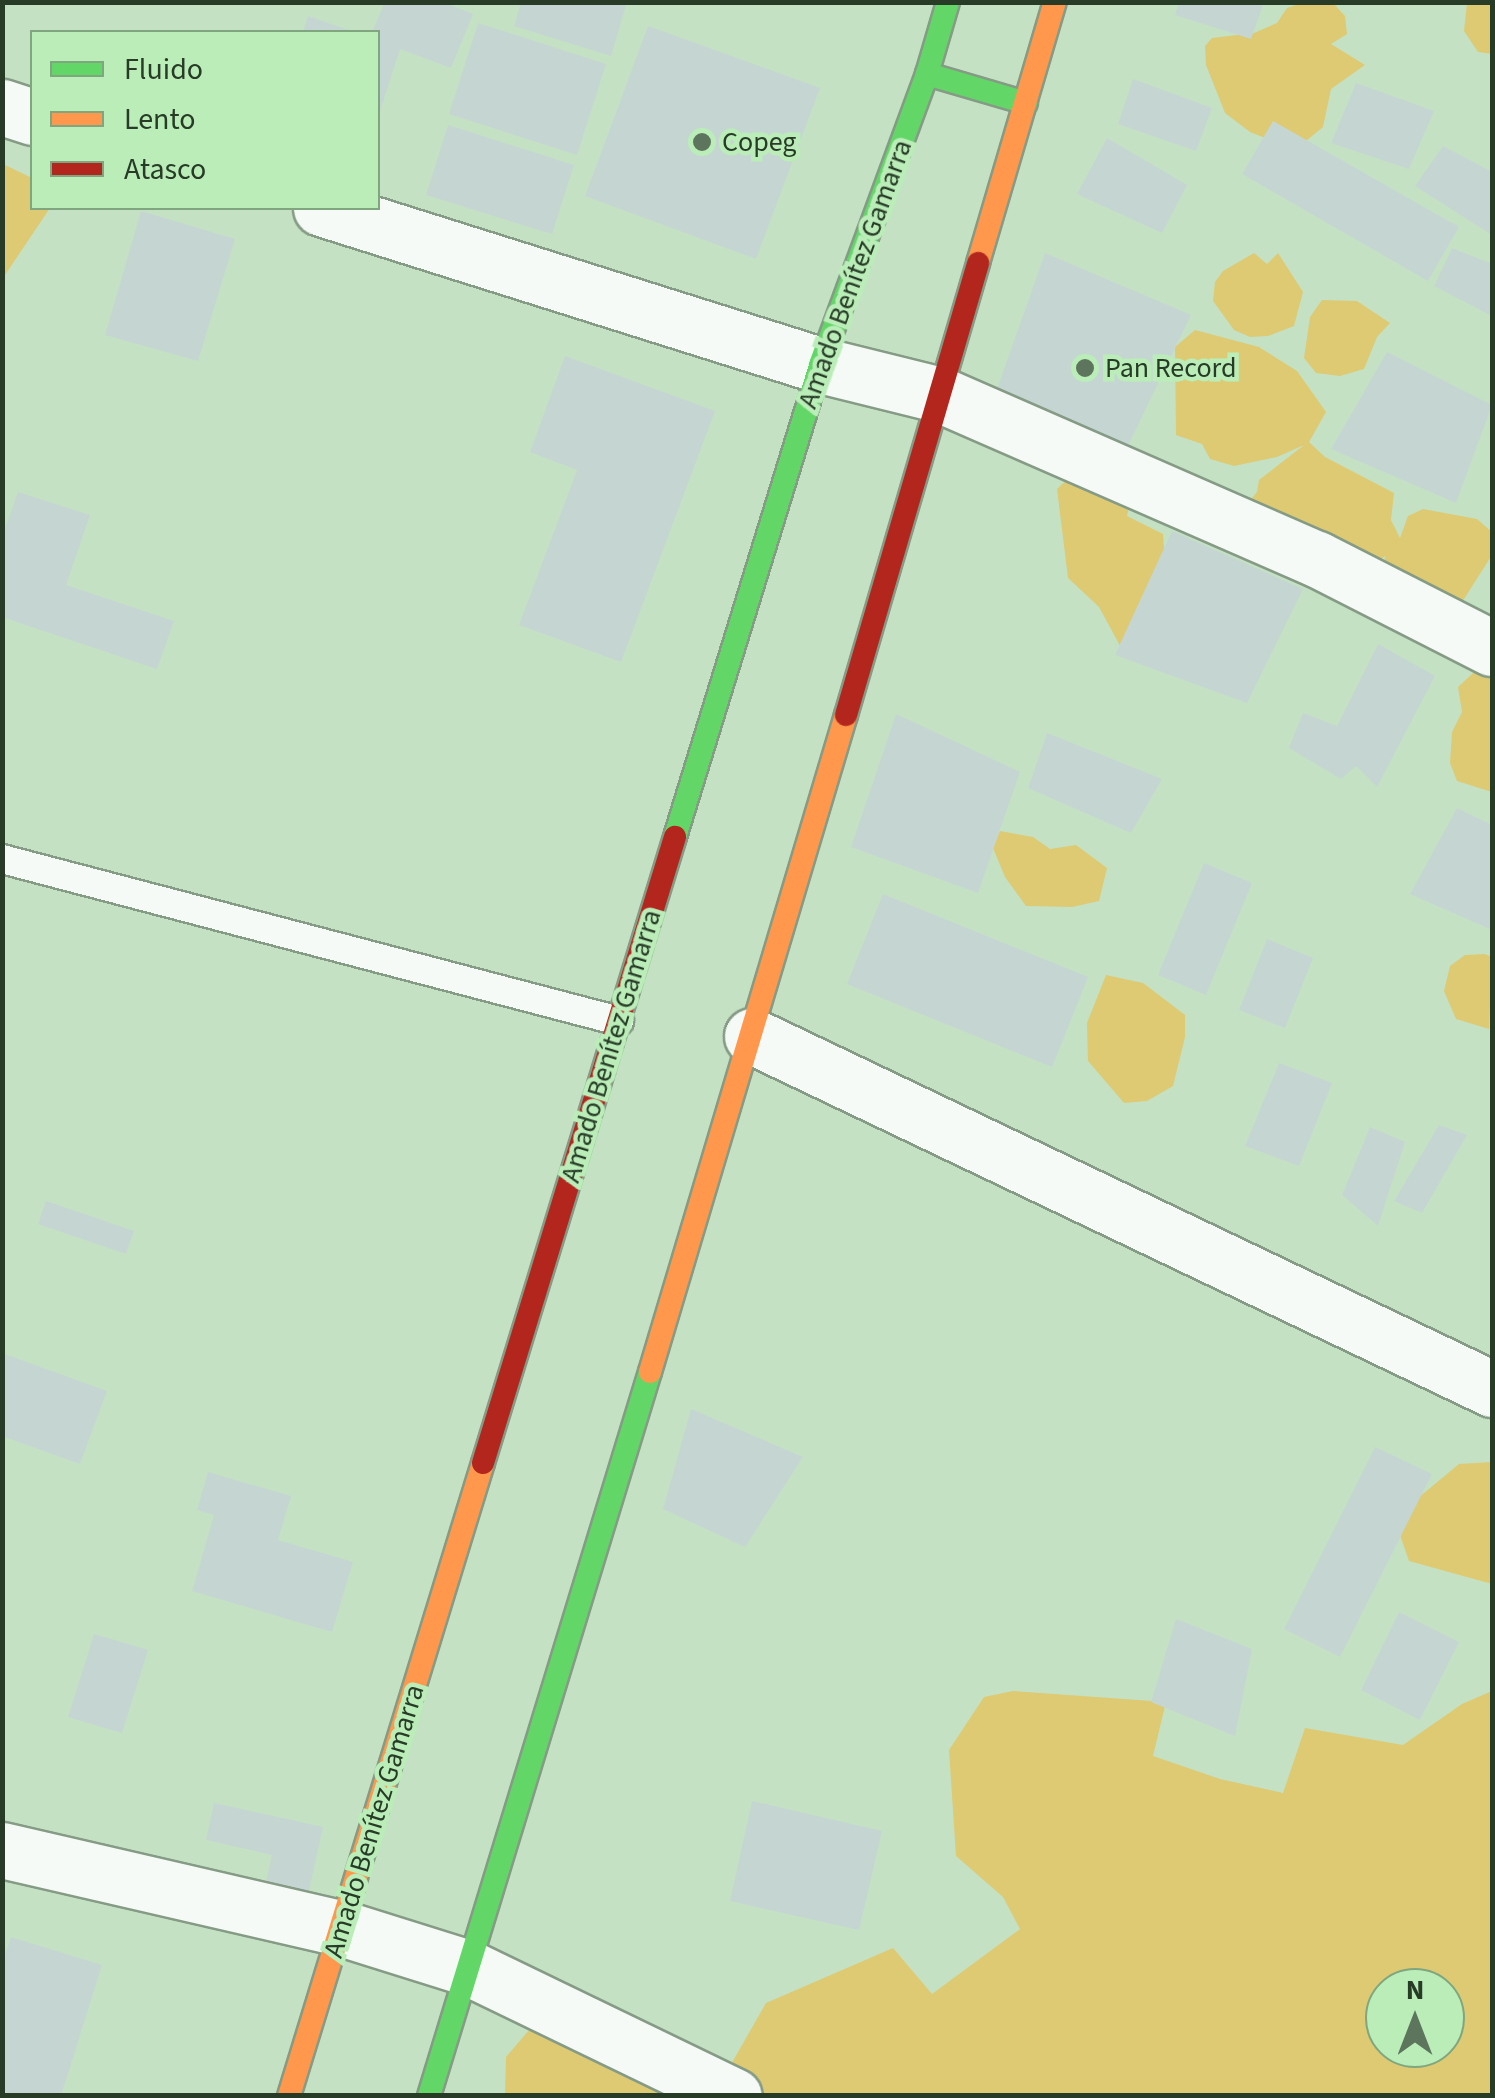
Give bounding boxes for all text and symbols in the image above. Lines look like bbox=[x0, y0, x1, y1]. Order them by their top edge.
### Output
legend bbox=[30, 30, 380, 210]
text: Fluido bbox=[124, 48, 203, 91]
text: Lento bbox=[124, 98, 196, 141]
place label: Copeg bbox=[722, 125, 796, 159]
marker: Copeg bbox=[691, 131, 713, 153]
street label: Amado Benítez Gamarra bbox=[791, 135, 919, 413]
text: Atasco bbox=[124, 148, 206, 191]
place label: Pan Record bbox=[1105, 351, 1237, 385]
marker: Pan Record bbox=[1074, 357, 1096, 379]
street label: Amado Benítez Gamarra bbox=[553, 906, 669, 1186]
street label: Amado Benítez Gamarra bbox=[316, 1681, 432, 1961]
north arrow bbox=[1365, 1968, 1465, 2068]
text: N bbox=[1406, 1970, 1424, 2010]

